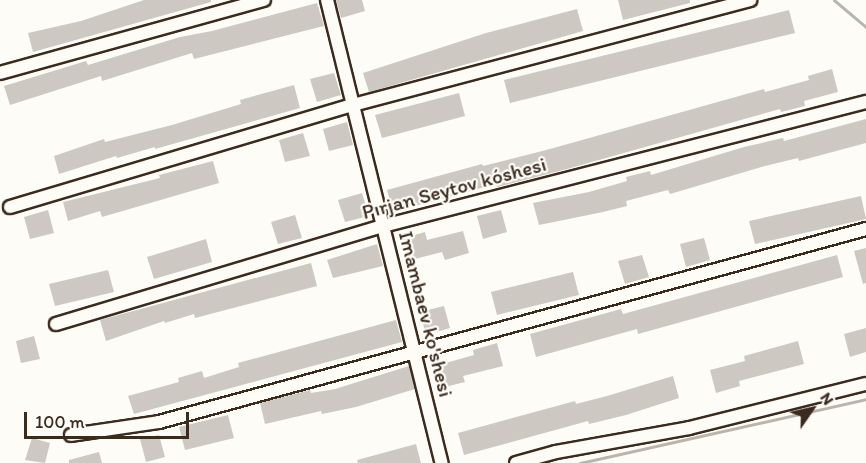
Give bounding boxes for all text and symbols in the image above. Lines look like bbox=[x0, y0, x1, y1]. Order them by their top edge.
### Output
street label: Pırjan Seytov kóshesi bbox=[359, 151, 549, 225]
street label: Imambaev ko'shesi bbox=[393, 229, 459, 399]
north arrow bbox=[782, 379, 842, 439]
text: N bbox=[816, 389, 838, 408]
scale bar bbox=[27, 400, 192, 438]
text: 100 m bbox=[35, 411, 85, 433]

